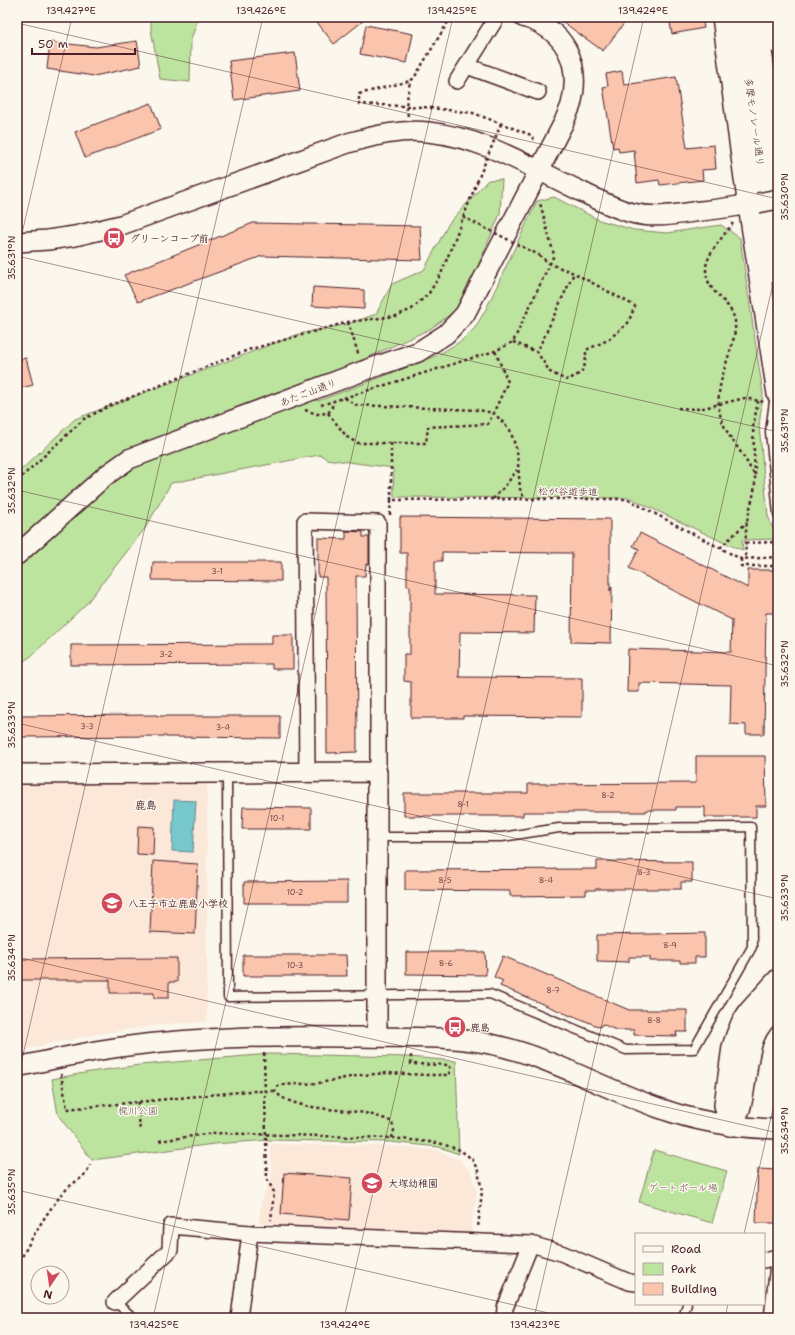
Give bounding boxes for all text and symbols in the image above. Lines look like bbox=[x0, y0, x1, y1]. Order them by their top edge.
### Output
text: 139.427°E bbox=[46, 4, 96, 17]
text: 139.426°E bbox=[236, 4, 286, 17]
text: 139.425°E bbox=[427, 4, 477, 17]
text: 139.424°E bbox=[618, 4, 668, 17]
scale bar bbox=[32, 30, 135, 56]
text: 50 m bbox=[38, 36, 68, 52]
street label: 多摩モノレール通り bbox=[742, 77, 767, 167]
text: 35.630°N bbox=[778, 173, 791, 221]
bus stop icon: グリーンコープ前 bbox=[101, 225, 127, 251]
place label: グリーンコープ前 bbox=[130, 232, 209, 245]
text: 35.631°N bbox=[5, 236, 18, 280]
street label: あたご山通り bbox=[278, 376, 339, 409]
text: 35.631°N bbox=[778, 409, 791, 453]
text: 35.632°N bbox=[5, 467, 18, 515]
street label: 松が谷遊歩道 bbox=[538, 484, 598, 499]
house number: 3-1 bbox=[211, 566, 223, 577]
text: 35.632°N bbox=[778, 640, 791, 688]
house number: 3-2 bbox=[159, 649, 173, 660]
text: 35.633°N bbox=[5, 701, 18, 749]
house number: 3-3 bbox=[80, 721, 94, 732]
house number: 3-4 bbox=[216, 722, 231, 733]
house number: 8-2 bbox=[601, 790, 615, 801]
district label: 鹿島 bbox=[135, 798, 157, 813]
house number: 8-1 bbox=[457, 799, 469, 810]
house number: 10-1 bbox=[270, 813, 284, 824]
house number: 8-3 bbox=[637, 867, 651, 878]
text: 35.633°N bbox=[778, 874, 791, 922]
house number: 8-5 bbox=[438, 875, 452, 886]
house number: 8-4 bbox=[539, 875, 554, 886]
house number: 10-2 bbox=[287, 887, 304, 898]
school or university icon: 八王子市立鹿島小学校 bbox=[99, 890, 125, 916]
place label: 八王子市立鹿島小学校 bbox=[128, 897, 228, 910]
text: 35.634°N bbox=[5, 934, 18, 982]
house number: 8-9 bbox=[663, 940, 677, 951]
house number: 8-6 bbox=[439, 958, 454, 969]
house number: 10-3 bbox=[287, 960, 303, 971]
house number: 8-7 bbox=[546, 985, 560, 996]
bus stop icon: 鹿島 bbox=[442, 1014, 468, 1040]
house number: 8-8 bbox=[647, 1015, 661, 1026]
place label: 鹿島 bbox=[470, 1021, 490, 1034]
park label: 梶川公園 bbox=[118, 1104, 158, 1117]
text: 35.634°N bbox=[778, 1107, 791, 1155]
text: 35.635°N bbox=[5, 1169, 18, 1215]
school or university icon: 大塚幼稚園 bbox=[359, 1170, 385, 1196]
place label: 大塚幼稚園 bbox=[388, 1177, 438, 1190]
park label: ゲートボール場 bbox=[648, 1181, 718, 1194]
legend bbox=[635, 1233, 765, 1305]
text: Road bbox=[671, 1241, 702, 1257]
text: Park bbox=[671, 1261, 697, 1277]
north arrow bbox=[30, 1265, 70, 1305]
text: Building bbox=[671, 1281, 717, 1297]
text: N bbox=[42, 1286, 54, 1303]
text: 139.425°E bbox=[129, 1318, 179, 1331]
text: 139.424°E bbox=[320, 1318, 370, 1331]
text: 139.423°E bbox=[510, 1318, 560, 1331]

